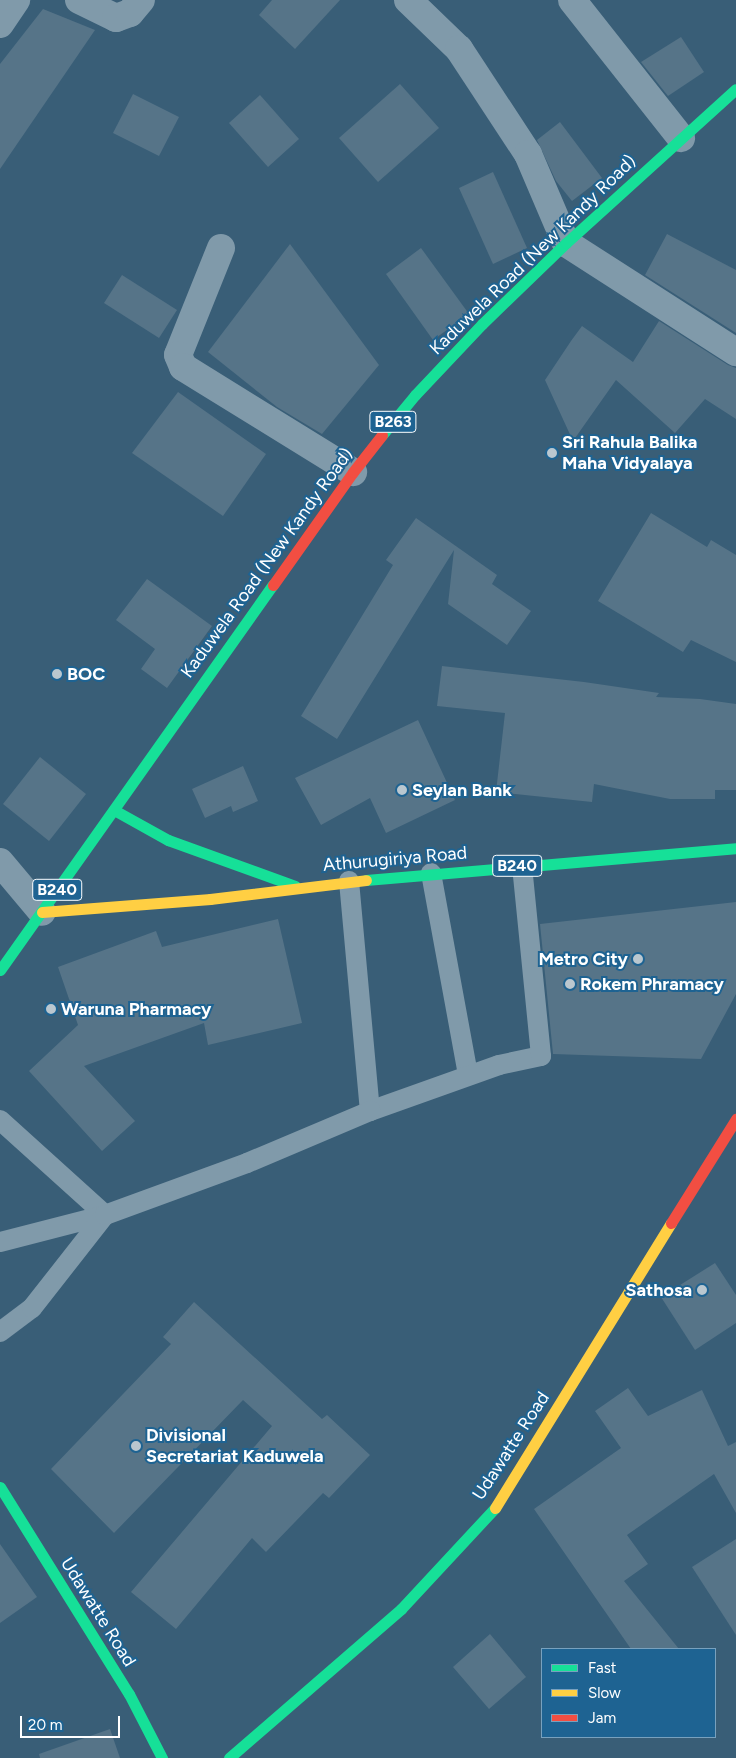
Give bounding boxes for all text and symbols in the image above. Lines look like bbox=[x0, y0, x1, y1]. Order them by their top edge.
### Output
street label: Kaduwela Road (New Kandy Road) bbox=[425, 150, 641, 360]
road number: B263 bbox=[369, 408, 417, 436]
place label: Sri Rahula Balika Maha Vidyalaya bbox=[562, 432, 697, 474]
street label: Kaduwela Road (New Kandy Road) bbox=[176, 444, 358, 682]
marker: Sri Rahula Balika Maha Vidyalaya bbox=[546, 447, 558, 459]
place label: BOC bbox=[67, 663, 105, 685]
marker: BOC bbox=[51, 668, 63, 680]
place label: Seylan Bank bbox=[412, 779, 512, 801]
marker: Seylan Bank bbox=[396, 784, 408, 796]
street label: Athurugiriya Road bbox=[322, 842, 468, 876]
road number: B240 bbox=[492, 852, 542, 879]
road number: B240 bbox=[32, 876, 82, 904]
place label: Metro City bbox=[538, 948, 628, 970]
marker: Metro City bbox=[632, 953, 644, 965]
place label: Rokem Phramacy bbox=[580, 973, 724, 995]
marker: Rokem Phramacy bbox=[564, 978, 576, 990]
place label: Waruna Pharmacy bbox=[61, 998, 211, 1020]
marker: Waruna Pharmacy bbox=[45, 1003, 57, 1015]
place label: Sathosa bbox=[626, 1279, 692, 1301]
marker: Sathosa bbox=[696, 1284, 708, 1296]
street label: Udawatte Road bbox=[468, 1388, 554, 1504]
place label: Divisional Secretariat Kaduwela bbox=[146, 1425, 324, 1468]
marker: Divisional Secretariat Kaduwela bbox=[130, 1440, 142, 1452]
street label: Udawatte Road bbox=[56, 1553, 140, 1671]
legend bbox=[541, 1648, 716, 1738]
text: Fast bbox=[588, 1659, 616, 1677]
text: Slow bbox=[588, 1684, 621, 1702]
scale bar bbox=[22, 1706, 122, 1738]
text: Jam bbox=[588, 1709, 616, 1727]
text: 20 m bbox=[28, 1716, 62, 1734]

